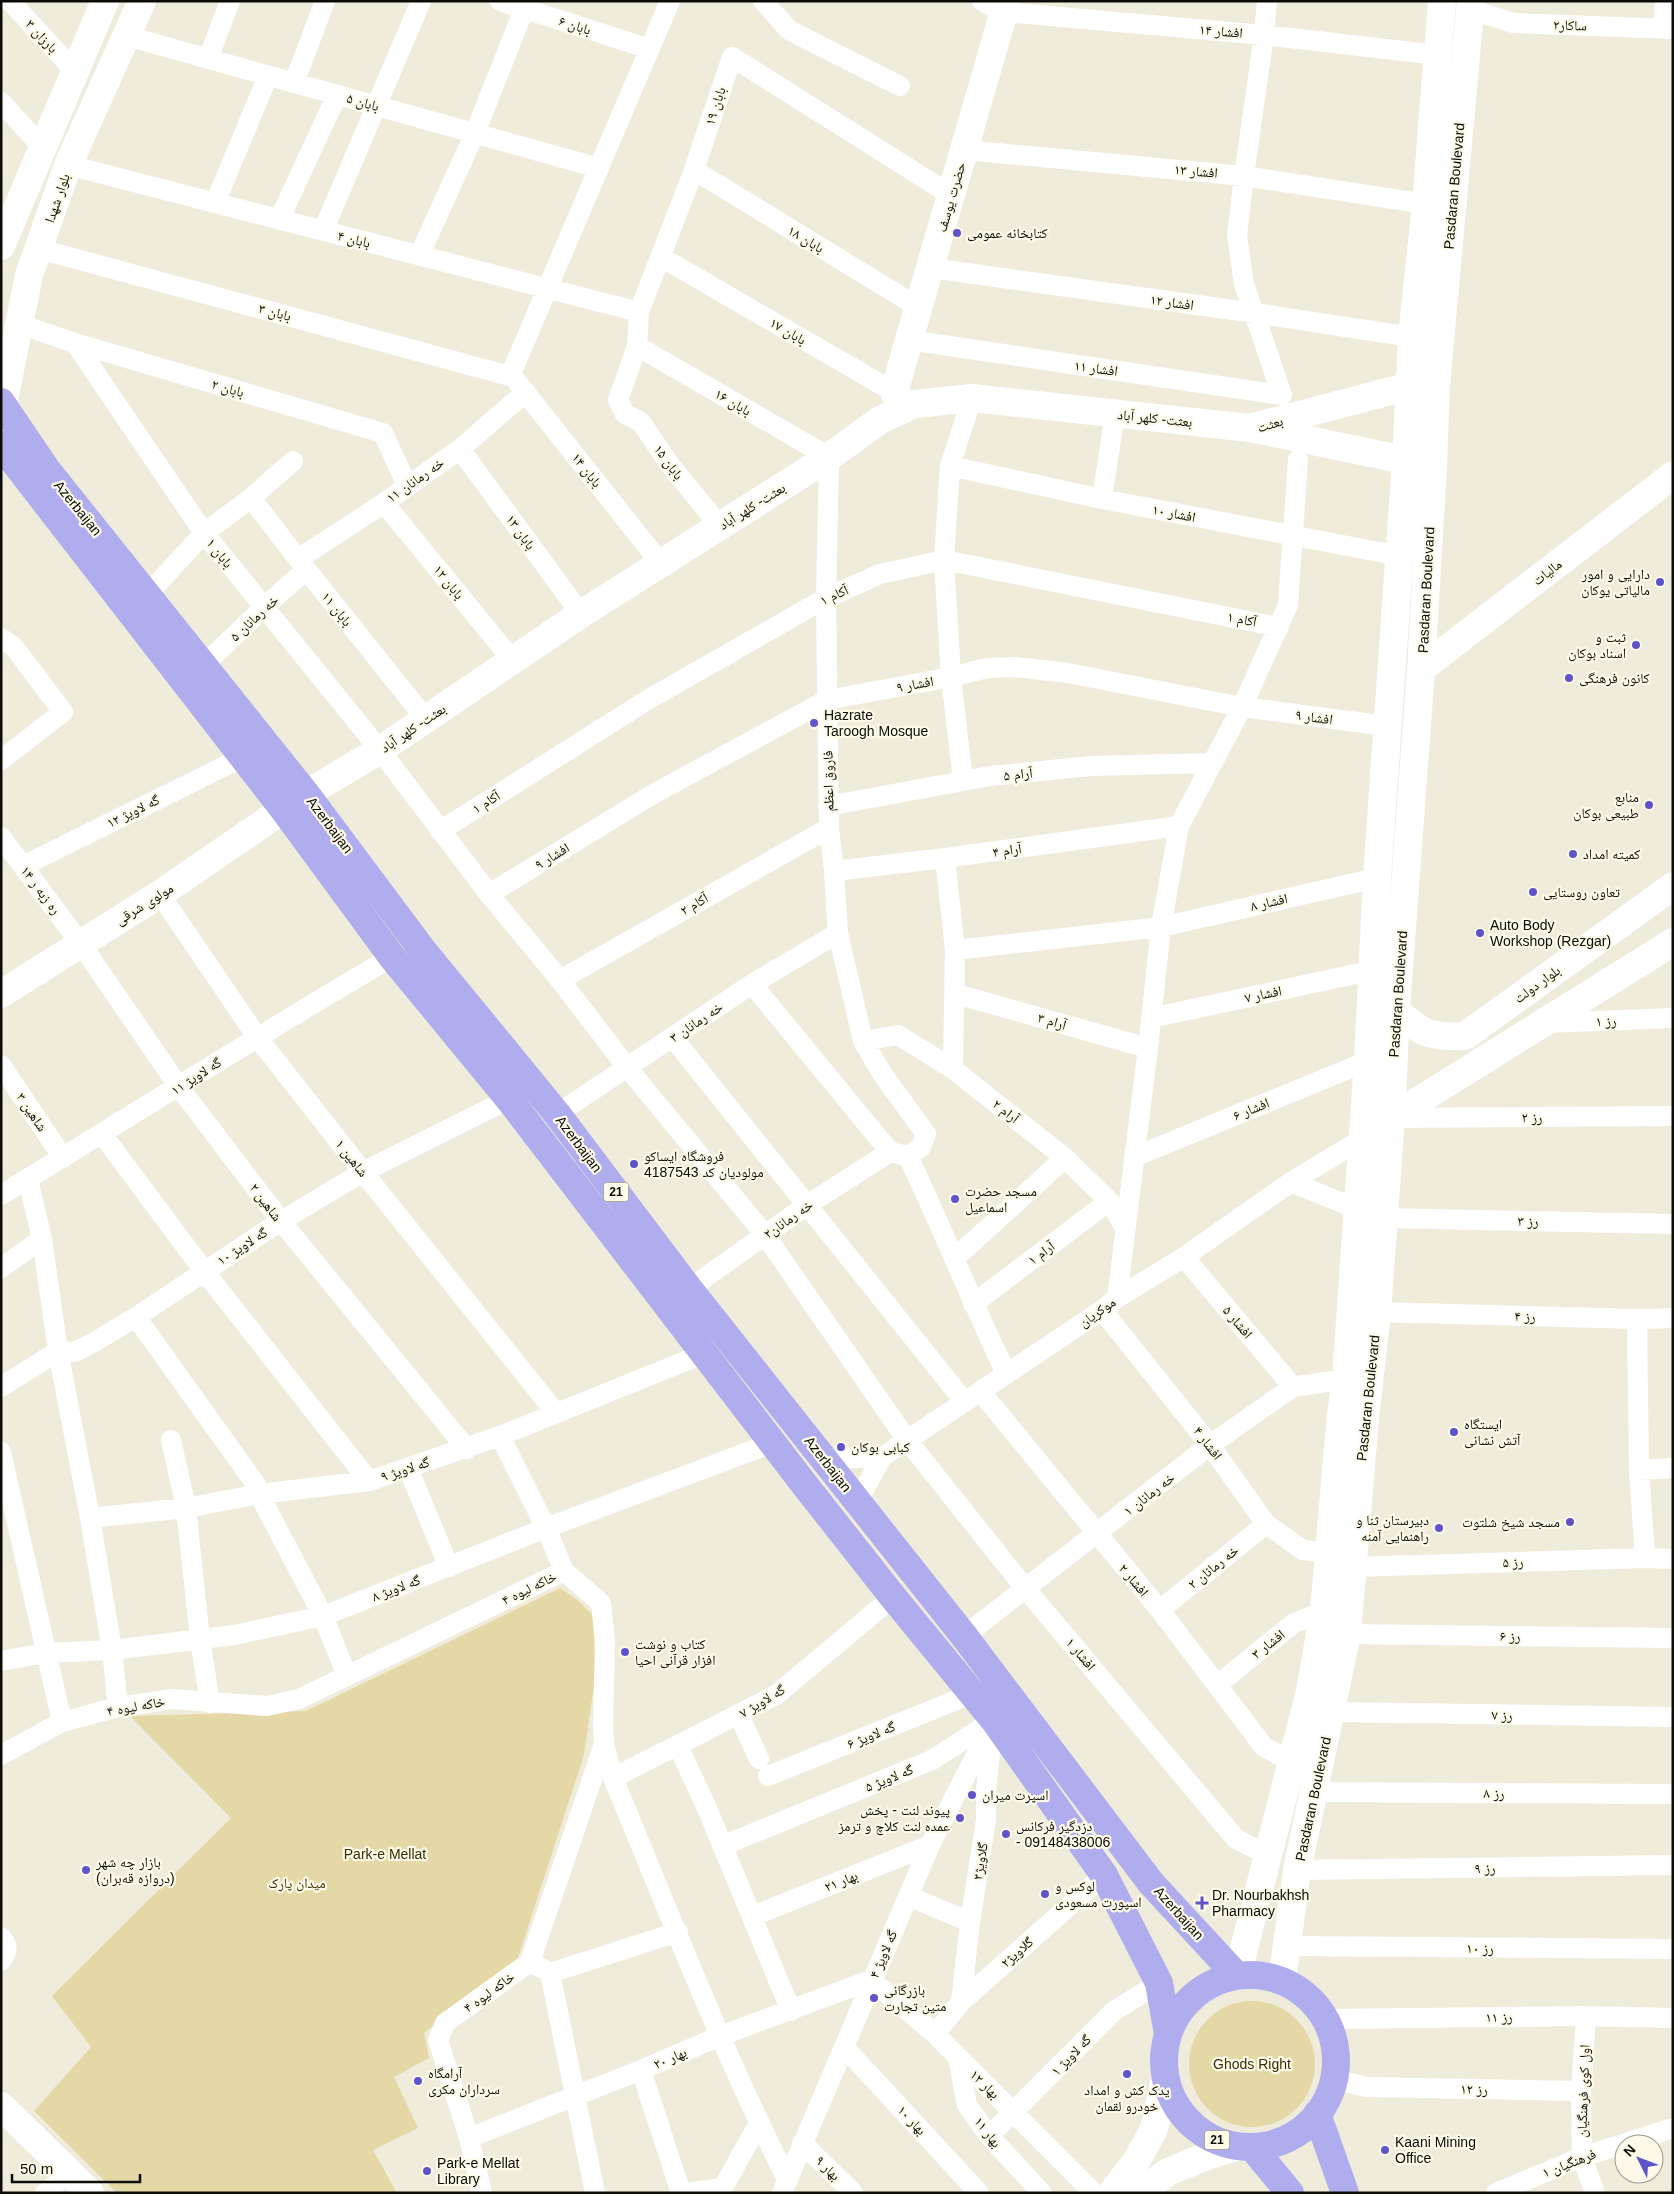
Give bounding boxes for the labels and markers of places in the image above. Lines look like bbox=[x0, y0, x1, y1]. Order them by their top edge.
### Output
place label: کتابخانه عمومی bbox=[967, 225, 1048, 242]
marker: کتابخانه عمومی bbox=[951, 227, 963, 239]
place label: دارایی و امور مالیاتی یوکان bbox=[1581, 566, 1650, 599]
marker: دارایی و امور مالیاتی یوکان bbox=[1654, 576, 1666, 588]
place label: ثبت و اسناد بوکان bbox=[1568, 629, 1626, 662]
marker: ثبت و اسناد بوکان bbox=[1630, 639, 1642, 651]
place label: کانون فرهنگی bbox=[1579, 670, 1650, 687]
marker: کانون فرهنگی bbox=[1563, 672, 1575, 684]
place label: Hazrate Taroogh Mosque bbox=[824, 707, 929, 739]
marker: Hazrate Taroogh Mosque bbox=[808, 717, 820, 729]
place label: منابع طبیعی بوکان bbox=[1573, 789, 1639, 822]
marker: منابع طبیعی بوکان bbox=[1643, 799, 1655, 811]
place label: کمیته امداد bbox=[1583, 846, 1641, 862]
marker: کمیته امداد bbox=[1567, 848, 1579, 860]
place label: تعاون روستایی bbox=[1543, 884, 1620, 901]
marker: تعاون روستایی bbox=[1527, 886, 1539, 898]
place label: Auto Body Workshop (Rezgar) bbox=[1490, 917, 1611, 949]
marker: Auto Body Workshop (Rezgar) bbox=[1474, 927, 1486, 939]
place label: فروشگاە ایساکو مولودیان کد 4187543 bbox=[644, 1148, 764, 1181]
marker: فروشگاە ایساکو مولودیان کد 4187543 bbox=[628, 1158, 640, 1170]
place label: مسجد حضرت اسماعیل bbox=[965, 1183, 1037, 1216]
marker: مسجد حضرت اسماعیل bbox=[949, 1193, 961, 1205]
place label: ایستگاه آتش نشانی bbox=[1464, 1416, 1521, 1449]
marker: ایستگاه آتش نشانی bbox=[1448, 1426, 1460, 1438]
place label: کبابی بوکان bbox=[851, 1439, 910, 1456]
marker: کبابی بوکان bbox=[835, 1441, 847, 1453]
place label: دبیرستان ثنا و راهنمایی آمنه bbox=[1356, 1512, 1429, 1545]
place label: مسجد شیخ شلتوت bbox=[1462, 1514, 1560, 1532]
marker: مسجد شیخ شلتوت bbox=[1564, 1516, 1576, 1528]
marker: دبیرستان ثنا و راهنمایی آمنه bbox=[1433, 1522, 1445, 1534]
place label: کتاب و نوشت افزار قرآنی احیا bbox=[635, 1636, 716, 1669]
marker: کتاب و نوشت افزار قرآنی احیا bbox=[619, 1646, 631, 1658]
place label: اسپرت میران bbox=[982, 1787, 1049, 1804]
marker: اسپرت میران bbox=[966, 1789, 978, 1801]
place label: پیوند لنت - پخش عمده لنت کلاچ و ترمز bbox=[837, 1802, 950, 1836]
marker: پیوند لنت - پخش عمده لنت کلاچ و ترمز bbox=[954, 1812, 966, 1824]
place label: دزدگیر فرکانس - 09148438006 bbox=[1016, 1818, 1110, 1850]
marker: دزدگیر فرکانس - 09148438006 bbox=[1000, 1828, 1012, 1840]
place label: بازار چه شهر (دروازه قه‌بران) bbox=[95, 1854, 175, 1887]
marker: بازار چه شهر (دروازه قه‌بران) bbox=[80, 1864, 92, 1876]
place label: لوکس و اسپورت مسعودی bbox=[1055, 1878, 1142, 1911]
place label: Dr. Nourbakhsh Pharmacy bbox=[1212, 1887, 1309, 1919]
marker: لوکس و اسپورت مسعودی bbox=[1039, 1888, 1051, 1900]
marker: Dr. Nourbakhsh Pharmacy bbox=[1196, 1897, 1208, 1909]
place label: بازرگانی متین تجارت bbox=[884, 1982, 946, 2015]
marker: بازرگانی متین تجارت bbox=[868, 1992, 880, 2004]
place label: آرامگاه سرداران مکری bbox=[428, 2065, 500, 2098]
marker: یدک کش و امداد خودرو لقمان bbox=[1121, 2068, 1133, 2080]
marker: آرامگاه سرداران مکری bbox=[412, 2075, 424, 2087]
place label: یدک کش و امداد خودرو لقمان bbox=[1084, 2082, 1170, 2115]
place label: Kaani Mining Office bbox=[1395, 2134, 1476, 2166]
marker: Kaani Mining Office bbox=[1379, 2144, 1391, 2156]
place label: Park-e Mellat Library bbox=[437, 2155, 520, 2187]
marker: Park-e Mellat Library bbox=[421, 2165, 433, 2177]

